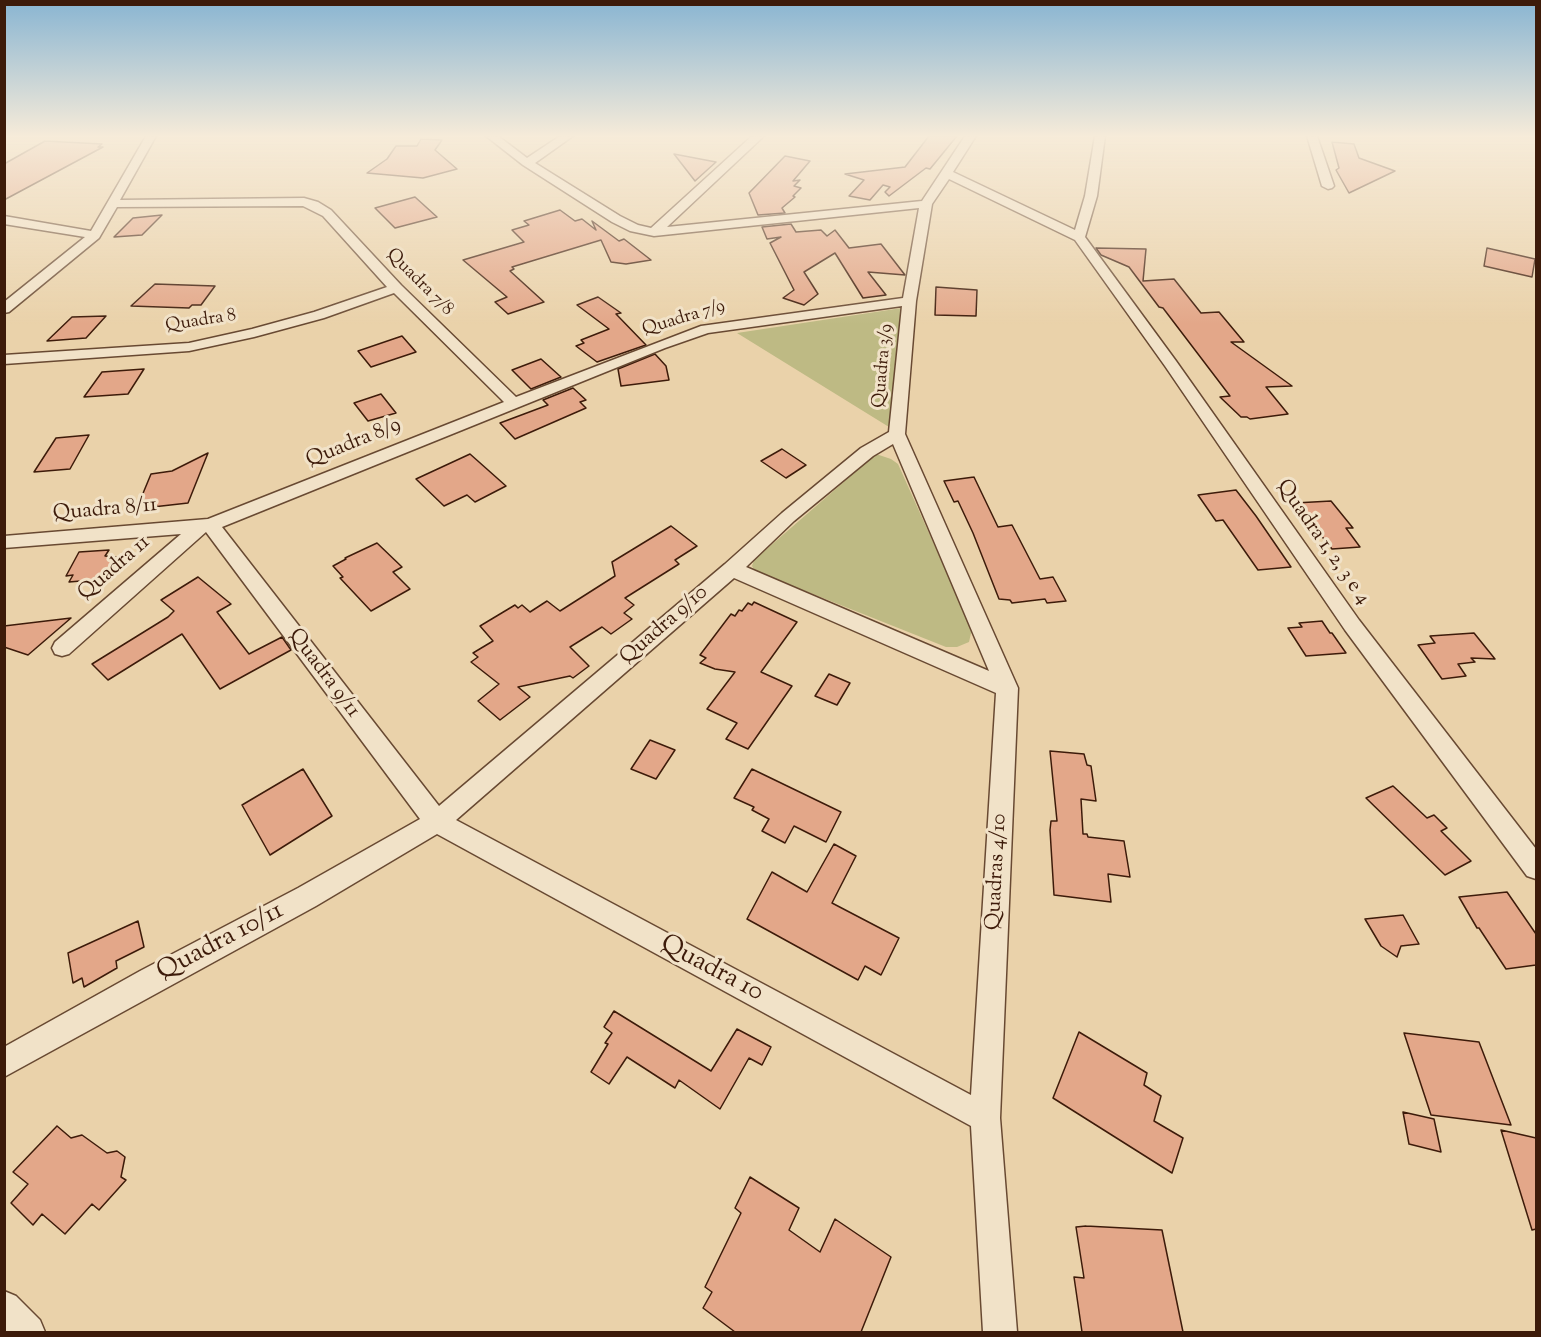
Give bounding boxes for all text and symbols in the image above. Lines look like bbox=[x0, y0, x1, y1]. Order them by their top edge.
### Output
street label: Quadra 7/8 bbox=[381, 245, 457, 321]
street label: Quadra 7/9 bbox=[640, 296, 728, 342]
street label: Quadra 8 bbox=[164, 306, 238, 338]
street label: Quadra 3/9 bbox=[870, 323, 898, 409]
street label: Quadra 8/9 bbox=[303, 414, 405, 474]
street label: Quadra 1, 2, 3 e 4 bbox=[1270, 476, 1374, 610]
street label: Quadra 8/11 bbox=[52, 494, 158, 528]
street label: Quadra 11 bbox=[74, 531, 156, 607]
street label: Quadra 9/10 bbox=[616, 581, 714, 671]
street label: Quadra 9/11 bbox=[281, 625, 365, 723]
street label: Quadras 4/10 bbox=[982, 813, 1014, 931]
street label: Quadra 10/11 bbox=[152, 897, 290, 989]
street label: Quadra 10 bbox=[654, 930, 768, 1010]

